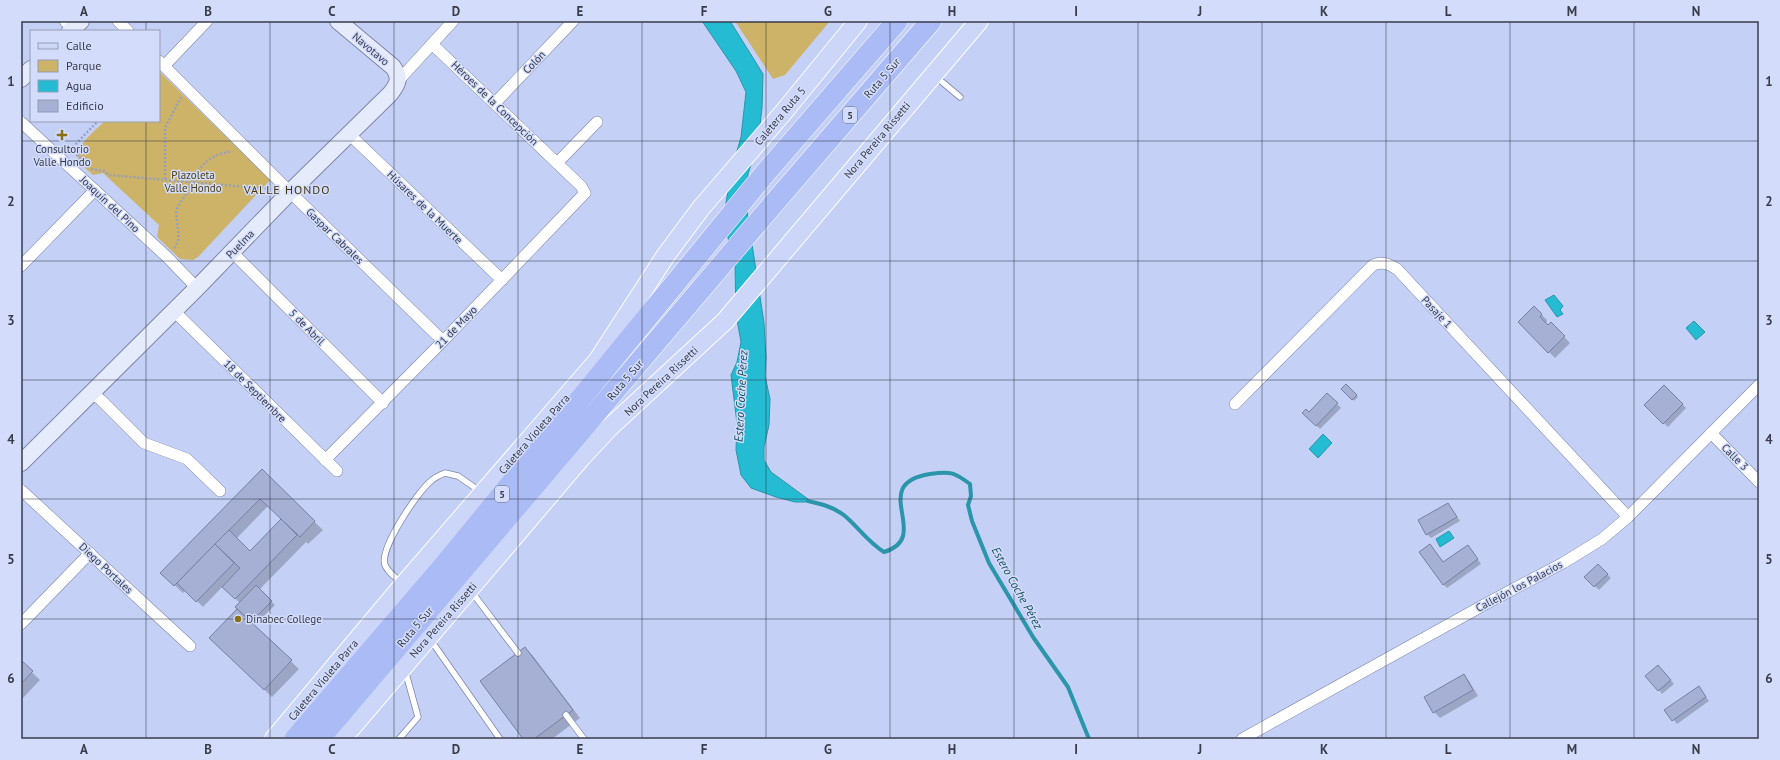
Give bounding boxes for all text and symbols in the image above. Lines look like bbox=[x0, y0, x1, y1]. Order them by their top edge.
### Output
text: A bbox=[80, 3, 88, 20]
text: B bbox=[204, 3, 212, 20]
text: C bbox=[328, 3, 336, 20]
text: D bbox=[452, 3, 460, 20]
text: E bbox=[577, 3, 584, 20]
text: F bbox=[701, 3, 708, 20]
text: G bbox=[824, 3, 832, 20]
text: H bbox=[948, 3, 956, 20]
text: I bbox=[1074, 3, 1078, 20]
text: J bbox=[1197, 3, 1202, 20]
text: K bbox=[1320, 3, 1328, 20]
text: L bbox=[1445, 3, 1452, 20]
text: M bbox=[1567, 3, 1577, 20]
text: N bbox=[1692, 3, 1700, 20]
street label: Navotavo bbox=[350, 29, 393, 69]
legend bbox=[30, 30, 160, 122]
text: Calle bbox=[66, 38, 92, 53]
street label: Colón bbox=[520, 47, 548, 77]
street label: Ruta 5 Sur bbox=[861, 55, 904, 101]
text: Parque bbox=[66, 58, 101, 73]
street label: Héroes de la Concepción bbox=[449, 58, 541, 148]
text: 1 bbox=[7, 73, 15, 90]
text: 1 bbox=[1765, 73, 1773, 90]
text: Agua bbox=[66, 78, 92, 93]
street label: Caletera Ruta 5 bbox=[751, 84, 809, 148]
text: Edificio bbox=[66, 98, 104, 113]
street label: Nora Pereira Rissetti bbox=[841, 99, 913, 181]
road number: 5 bbox=[843, 107, 857, 123]
marker: Consultorio Valle Hondo bbox=[56, 129, 68, 141]
place label: Consultorio Valle Hondo bbox=[32, 142, 91, 169]
street label: Húsares de la Muerte bbox=[384, 167, 466, 247]
park label: Plazoleta Valle Hondo bbox=[163, 168, 222, 195]
street label: Joaquín del Pino bbox=[76, 172, 143, 235]
district label: VALLE HONDO bbox=[243, 182, 330, 197]
text: 2 bbox=[7, 193, 15, 210]
text: 2 bbox=[1765, 193, 1773, 210]
street label: Gaspar Cabrales bbox=[303, 205, 367, 267]
street label: Puelma bbox=[223, 227, 257, 261]
street label: Pasaje 1 bbox=[1419, 293, 1455, 331]
street label: 21 de Mayo bbox=[432, 302, 480, 351]
street label: 5 de Abril bbox=[286, 306, 329, 349]
text: 3 bbox=[7, 312, 15, 329]
text: 3 bbox=[1765, 312, 1773, 329]
street label: Nora Pereira Rissetti bbox=[621, 343, 701, 419]
water label: Estero Coche Pérez bbox=[731, 349, 750, 442]
street label: 18 de Septiembre bbox=[221, 357, 290, 426]
street label: Ruta 5 Sur bbox=[604, 357, 646, 403]
street label: Caletera Violeta Parra bbox=[495, 391, 573, 477]
text: 4 bbox=[7, 431, 15, 448]
text: 4 bbox=[1765, 431, 1773, 448]
street label: Calle 3 bbox=[1719, 441, 1751, 473]
road number: 5 bbox=[495, 486, 509, 502]
street label: Diego Portales bbox=[76, 539, 136, 597]
water label: Estero Coche Pérez bbox=[989, 544, 1047, 632]
text: 5 bbox=[7, 551, 15, 568]
text: 5 bbox=[1765, 551, 1773, 568]
street label: Callejón los Palacios bbox=[1473, 557, 1565, 615]
street label: Nora Pereira Rissetti bbox=[406, 579, 480, 661]
street label: Ruta 5 Sur bbox=[394, 604, 436, 650]
place label: Dinabec College bbox=[246, 612, 322, 626]
marker: Dinabec College bbox=[233, 614, 243, 624]
street label: Caletera Violeta Parra bbox=[285, 637, 361, 723]
text: 6 bbox=[7, 670, 15, 687]
text: 6 bbox=[1765, 670, 1773, 687]
text: A bbox=[80, 741, 88, 758]
text: B bbox=[204, 741, 212, 758]
text: C bbox=[328, 741, 336, 758]
text: D bbox=[452, 741, 460, 758]
text: E bbox=[577, 741, 584, 758]
text: F bbox=[701, 741, 708, 758]
text: G bbox=[824, 741, 832, 758]
text: H bbox=[948, 741, 956, 758]
text: I bbox=[1074, 741, 1078, 758]
text: J bbox=[1197, 741, 1202, 758]
text: K bbox=[1320, 741, 1328, 758]
text: L bbox=[1445, 741, 1452, 758]
text: M bbox=[1567, 741, 1577, 758]
text: N bbox=[1692, 741, 1700, 758]

